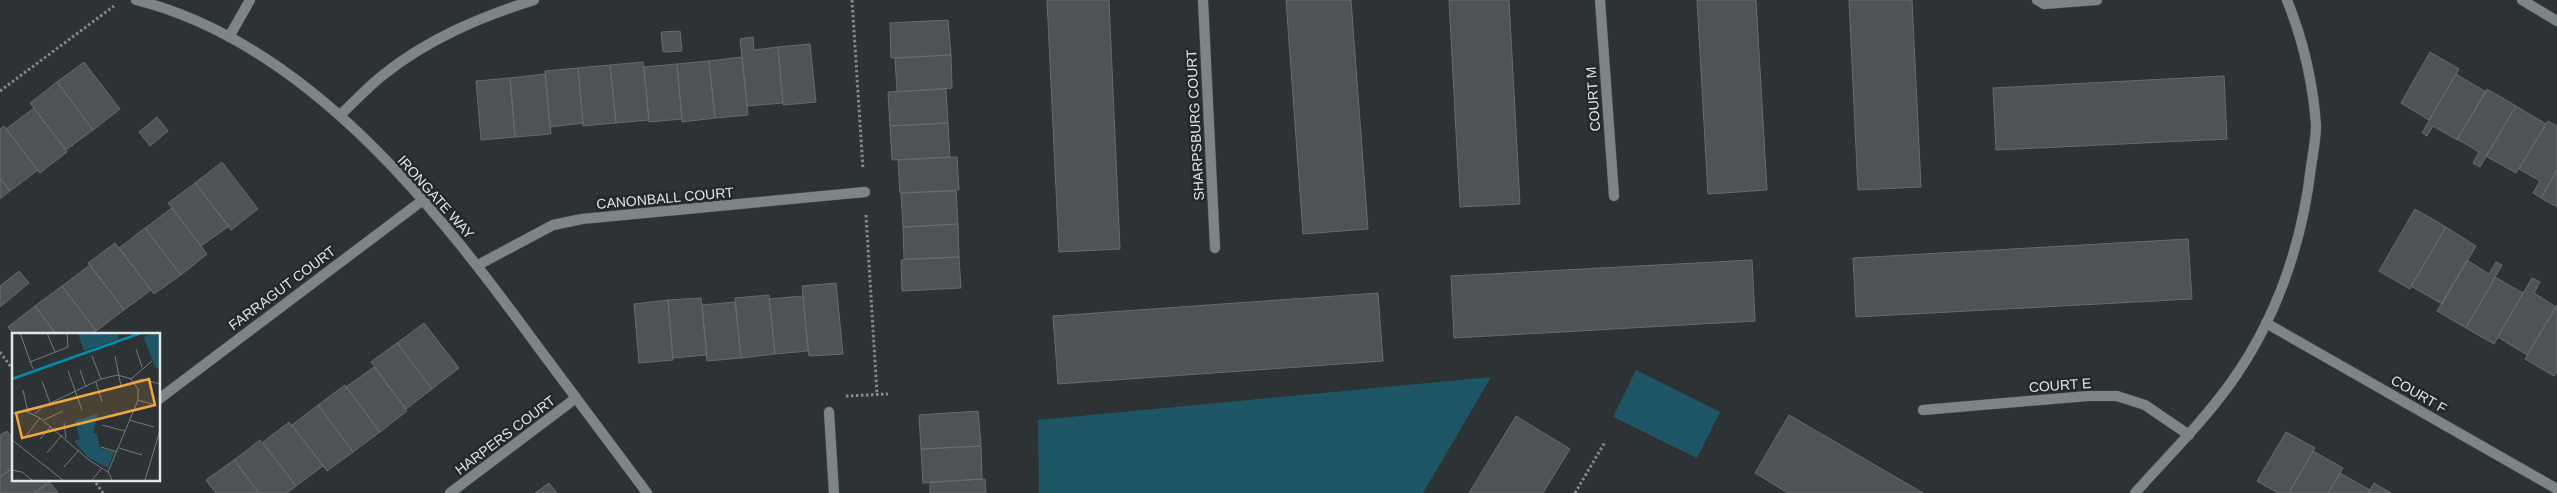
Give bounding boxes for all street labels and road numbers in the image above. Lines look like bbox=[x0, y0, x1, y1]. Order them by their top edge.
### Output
street label: SHARPSBURG COURT bbox=[1183, 49, 1207, 201]
street label: COURT M bbox=[1583, 66, 1603, 132]
street label: IRONGATE WAY bbox=[394, 152, 478, 242]
street label: CANONBALL COURT bbox=[596, 184, 735, 212]
street label: FARRAGUT COURT bbox=[226, 242, 339, 333]
street label: COURT F bbox=[2388, 372, 2450, 416]
street label: COURT E bbox=[2028, 375, 2092, 395]
street label: HARPERS COURT bbox=[452, 392, 559, 478]

